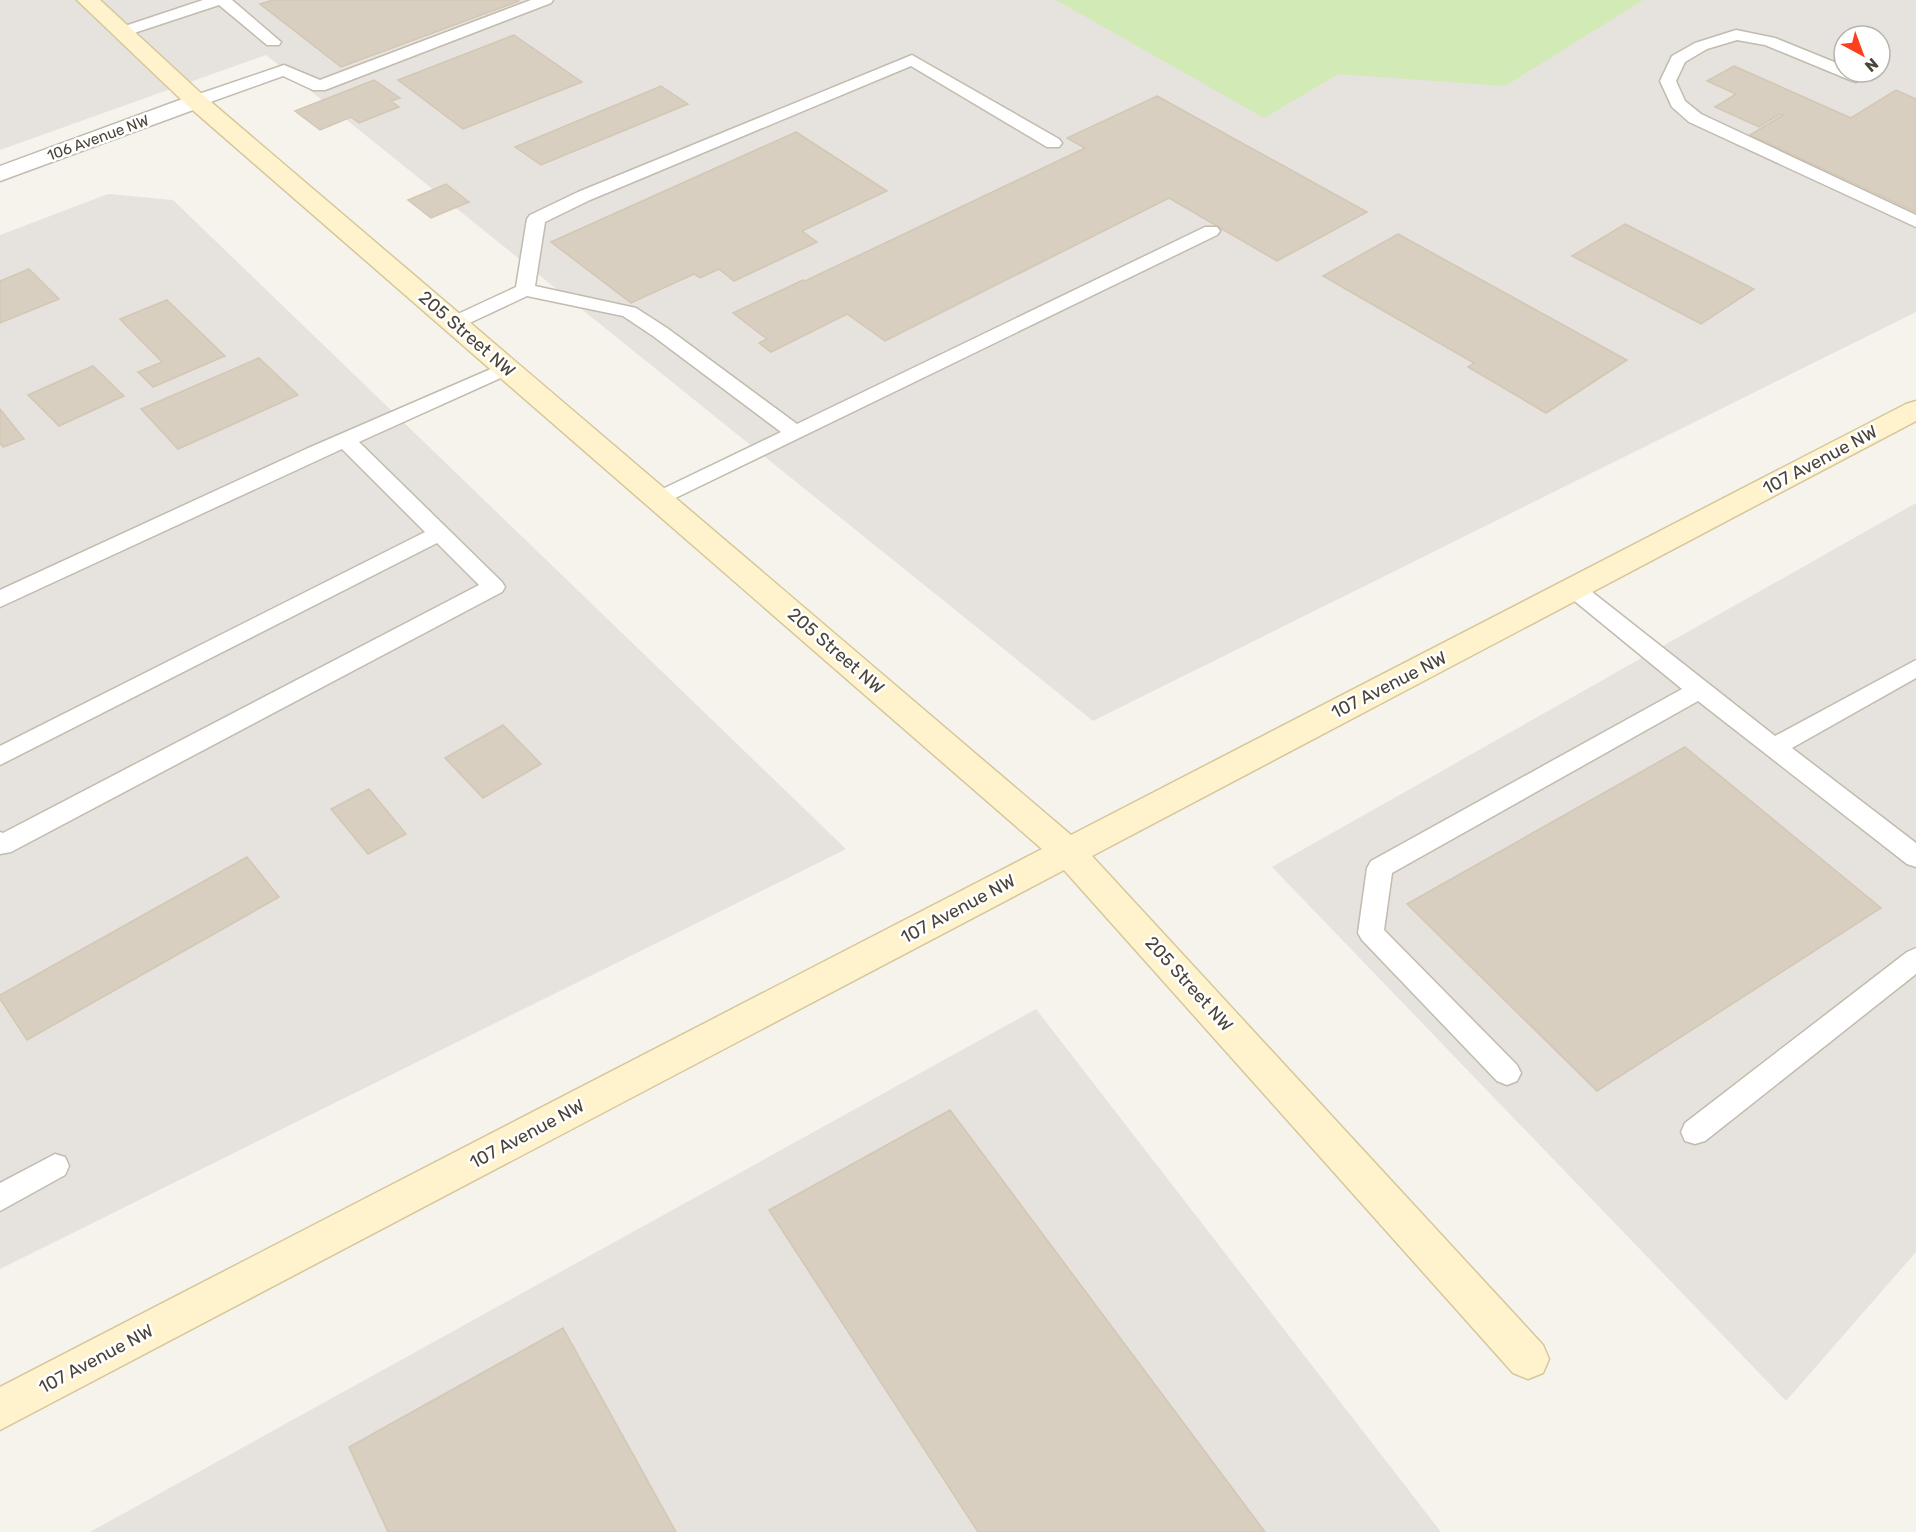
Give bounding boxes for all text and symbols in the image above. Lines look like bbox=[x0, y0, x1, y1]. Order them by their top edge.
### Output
north arrow bbox=[1832, 24, 1892, 84]
text: N bbox=[1861, 54, 1882, 76]
street label: 106 Avenue NW bbox=[45, 111, 151, 165]
street label: 205 Street NW bbox=[414, 286, 520, 382]
street label: 107 Avenue NW bbox=[1759, 421, 1881, 499]
street label: 205 Street NW bbox=[783, 603, 889, 699]
street label: 107 Avenue NW bbox=[1328, 646, 1450, 724]
street label: 107 Avenue NW bbox=[897, 870, 1019, 948]
street label: 205 Street NW bbox=[1141, 932, 1237, 1036]
street label: 107 Avenue NW bbox=[466, 1095, 588, 1173]
street label: 107 Avenue NW bbox=[35, 1320, 157, 1398]

